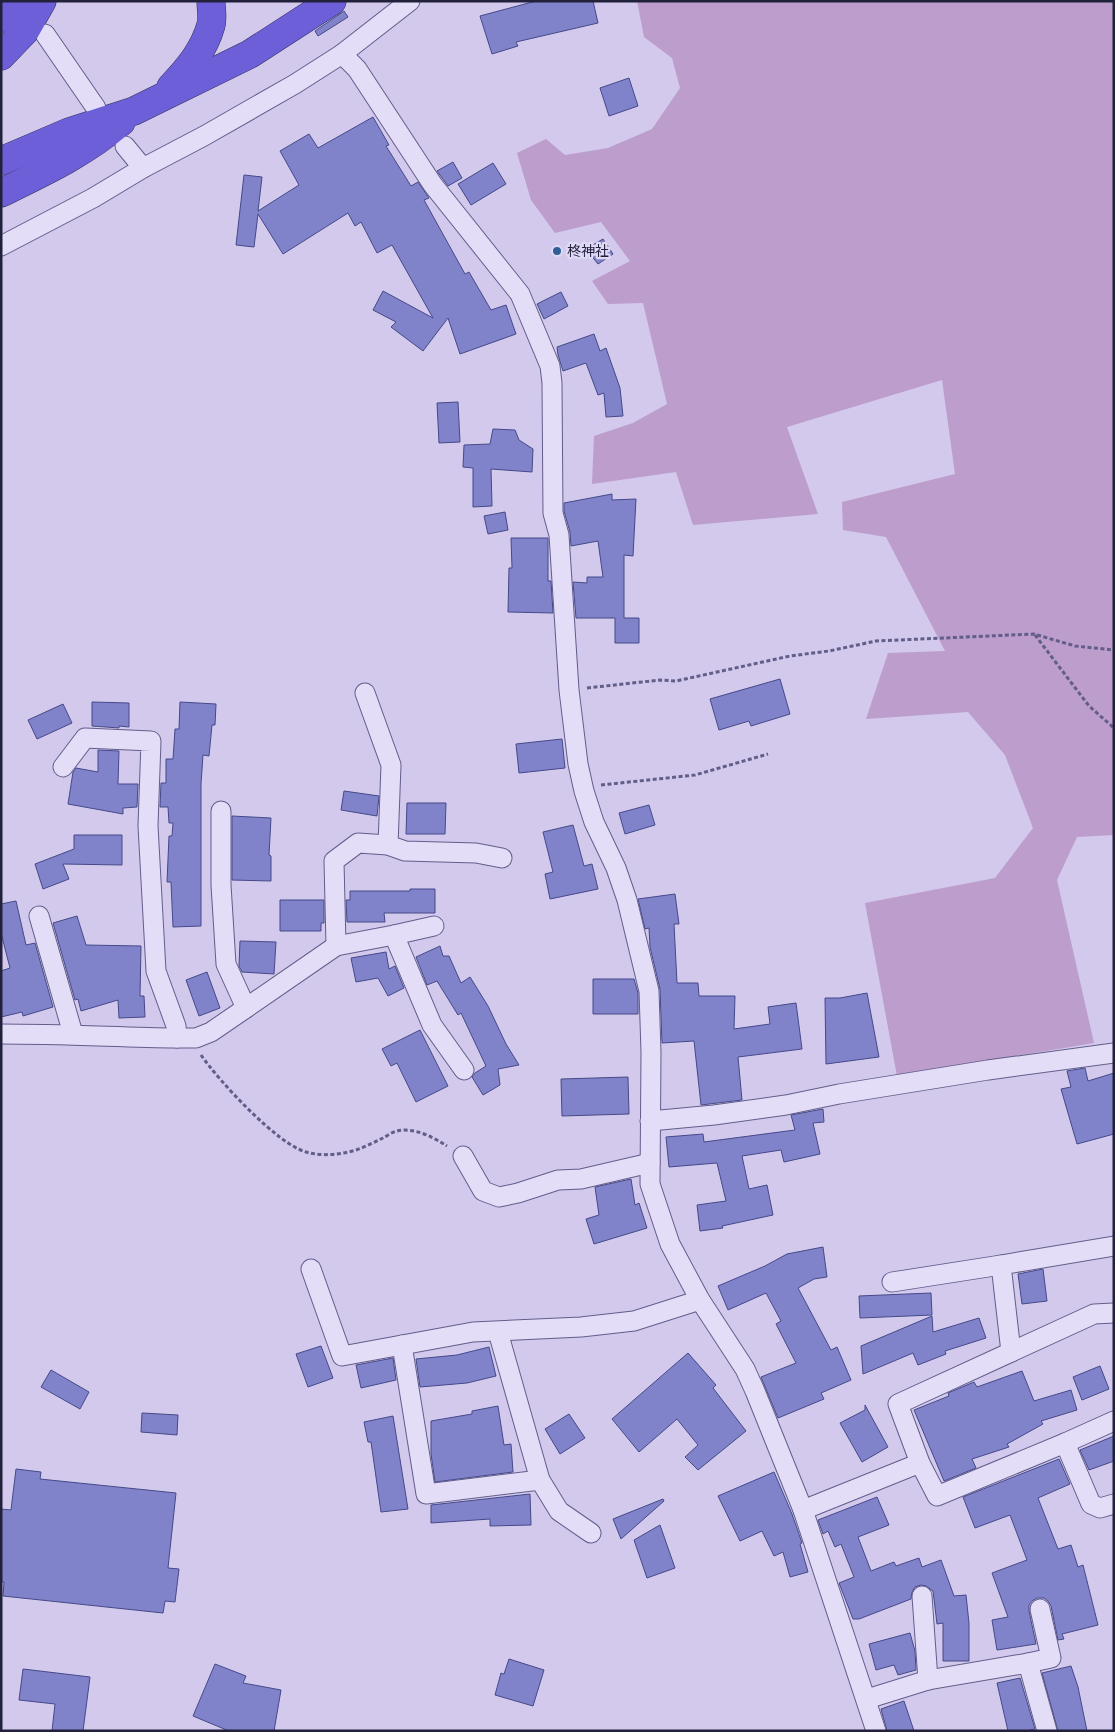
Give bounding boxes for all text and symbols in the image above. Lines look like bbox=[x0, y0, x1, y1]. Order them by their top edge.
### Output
place label: 柊神社 bbox=[567, 241, 609, 260]
marker: 柊神社 bbox=[551, 245, 563, 257]

